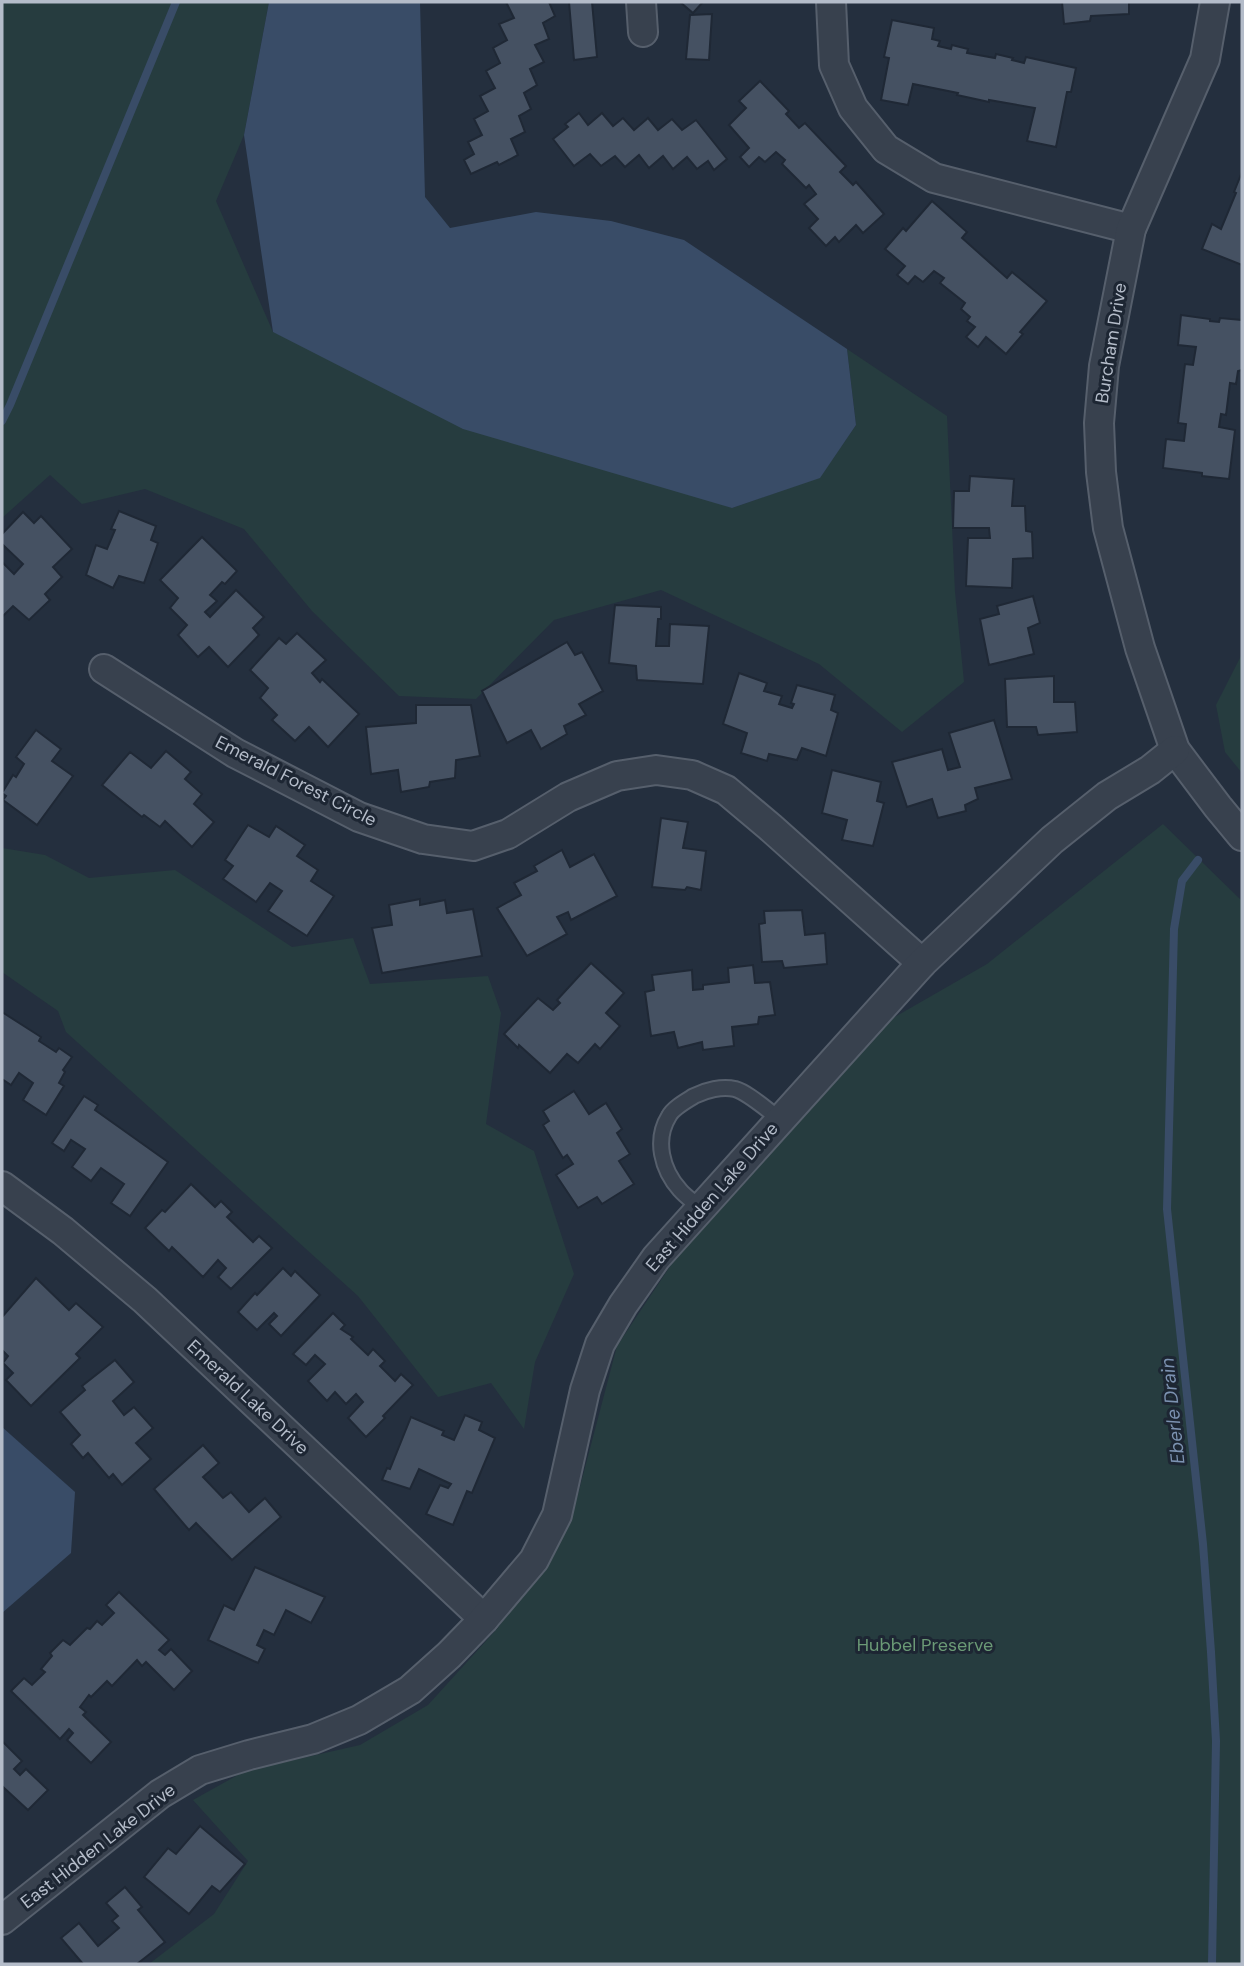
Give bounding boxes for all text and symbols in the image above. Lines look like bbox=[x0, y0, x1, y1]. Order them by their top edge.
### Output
street label: Burcham Drive bbox=[1090, 281, 1132, 405]
street label: Emerald Forest Circle bbox=[211, 730, 381, 832]
street label: East Hidden Lake Drive bbox=[641, 1117, 783, 1277]
street label: Emerald Lake Drive bbox=[182, 1334, 314, 1460]
water label: Eberle Drain bbox=[1154, 1357, 1191, 1465]
park label: Hubbel Preserve bbox=[857, 1633, 993, 1657]
street label: East Hidden Lake Drive bbox=[16, 1778, 180, 1914]

